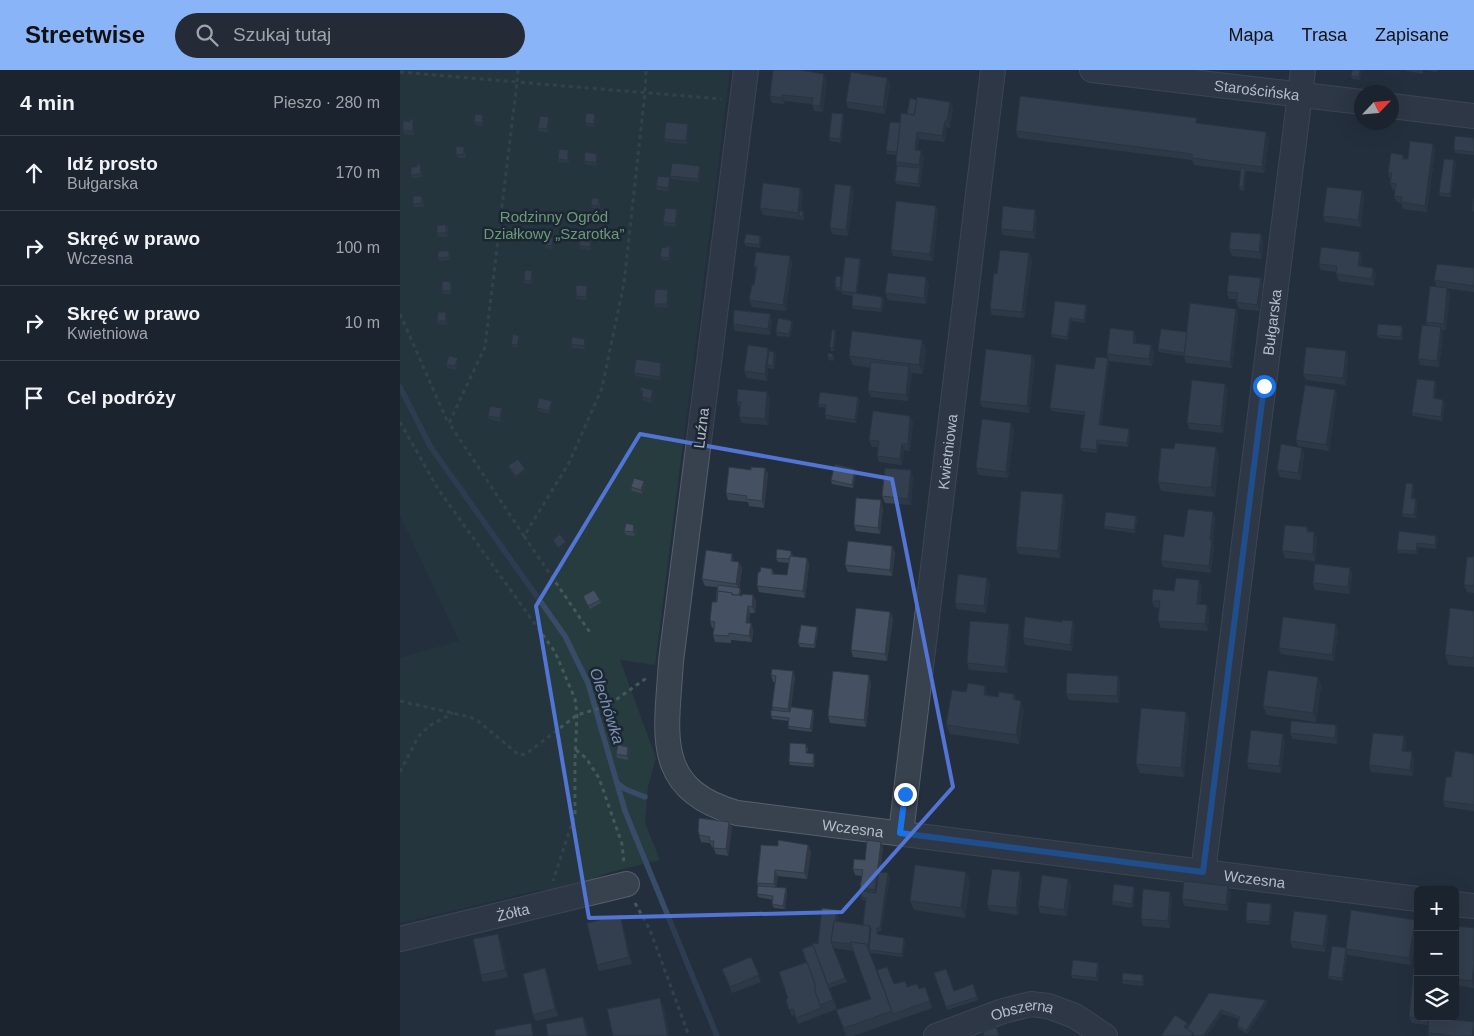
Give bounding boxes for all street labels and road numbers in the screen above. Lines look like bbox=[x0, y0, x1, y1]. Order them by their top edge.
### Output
street label: Starościńska bbox=[1213, 76, 1301, 103]
street label: Bułgarska bbox=[1259, 287, 1284, 356]
street label: Luźna bbox=[690, 406, 712, 449]
street label: Kwietniowa bbox=[934, 412, 960, 490]
street label: Wczesna bbox=[821, 815, 885, 840]
street label: Wczesna bbox=[1223, 866, 1287, 891]
street label: Żółta bbox=[495, 899, 532, 924]
street label: Obszerna bbox=[988, 995, 1057, 1024]

